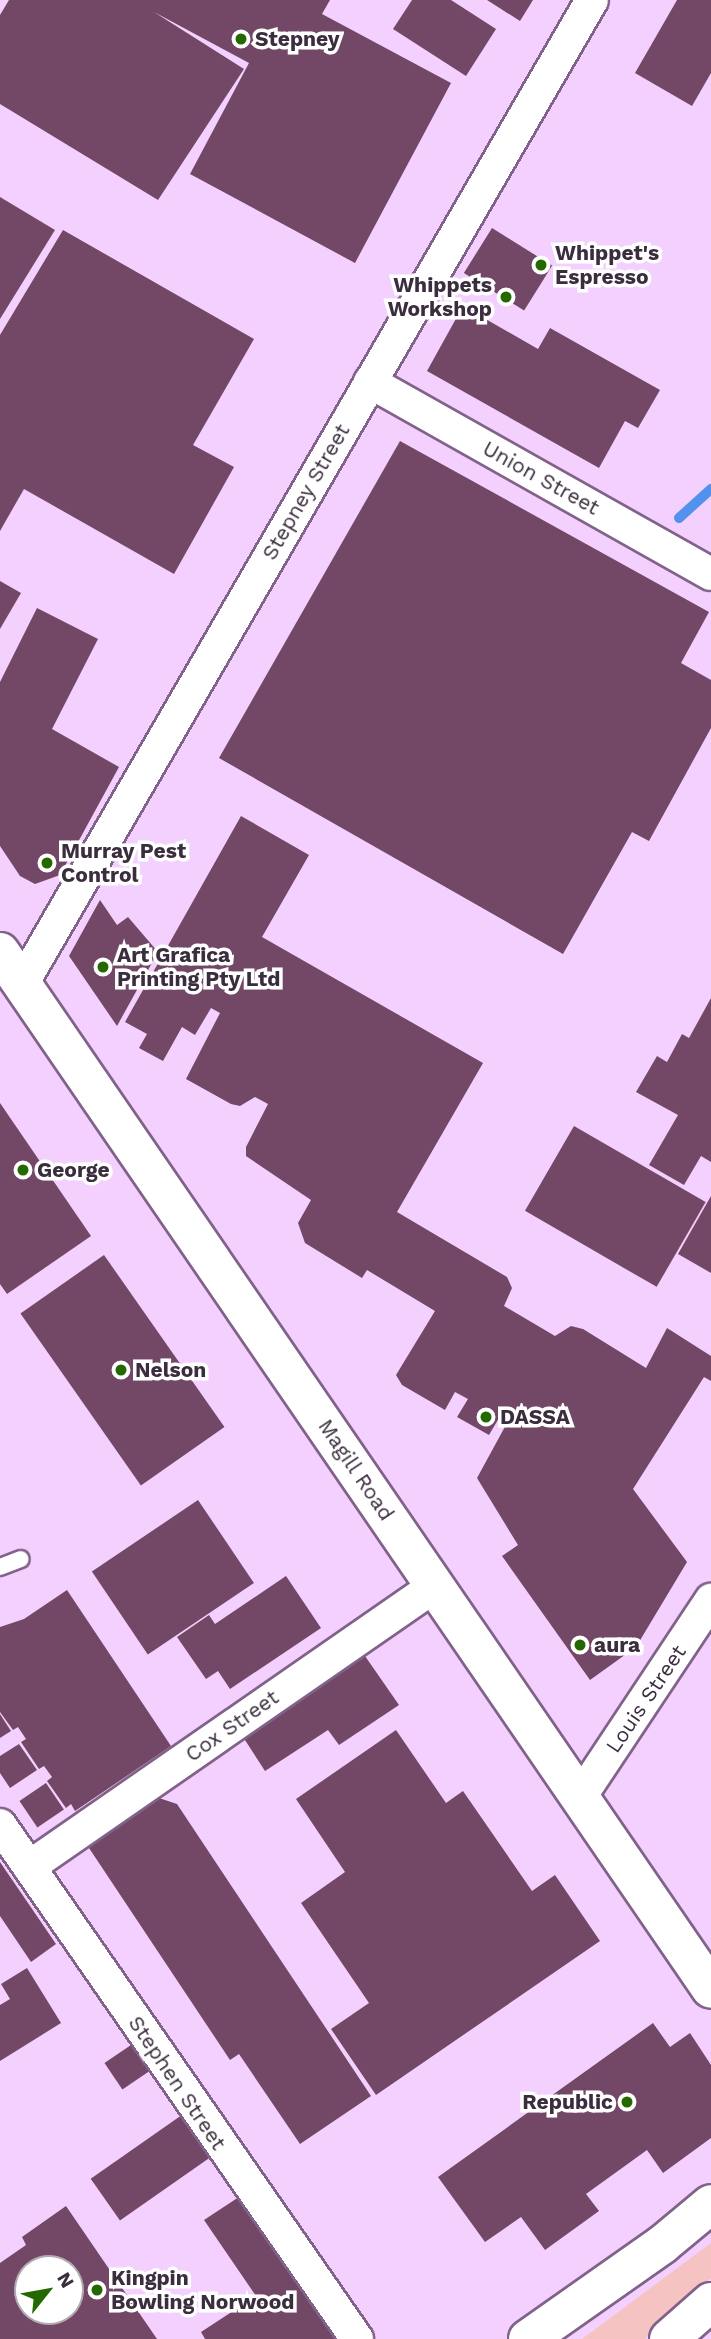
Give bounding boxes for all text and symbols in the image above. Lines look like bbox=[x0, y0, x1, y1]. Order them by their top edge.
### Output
place label: Stepney bbox=[255, 26, 340, 52]
marker: Stepney bbox=[233, 31, 249, 47]
place label: Whippet's Espresso bbox=[555, 240, 659, 290]
marker: Whippet's Espresso bbox=[533, 257, 549, 273]
place label: Whippets Workshop bbox=[388, 272, 492, 322]
marker: Whippets Workshop bbox=[498, 289, 514, 305]
street label: Stepney Street bbox=[257, 419, 355, 565]
street label: Union Street bbox=[478, 436, 604, 520]
place label: Murray Pest Control bbox=[61, 838, 187, 888]
marker: Murray Pest Control bbox=[39, 855, 55, 871]
place label: Art Grafica Printing Pty Ltd bbox=[117, 942, 281, 992]
marker: Art Grafica Printing Pty Ltd bbox=[95, 959, 111, 975]
place label: George bbox=[37, 1157, 110, 1183]
marker: George bbox=[15, 1162, 31, 1178]
place label: Nelson bbox=[135, 1357, 206, 1383]
marker: Nelson bbox=[113, 1362, 129, 1378]
place label: DASSA bbox=[500, 1404, 570, 1430]
marker: DASSA bbox=[478, 1409, 494, 1425]
street label: Magill Road bbox=[313, 1414, 399, 1526]
place label: aura bbox=[594, 1632, 640, 1658]
marker: aura bbox=[572, 1637, 588, 1653]
street label: Louis Street bbox=[601, 1640, 691, 1758]
street label: Cox Street bbox=[180, 1685, 284, 1767]
street label: Stephen Street bbox=[123, 2011, 231, 2155]
place label: Republic bbox=[522, 2089, 613, 2115]
marker: Republic bbox=[619, 2094, 635, 2110]
north arrow bbox=[14, 2255, 84, 2325]
place label: Kingpin Bowling Norwood bbox=[111, 2265, 294, 2315]
text: N bbox=[52, 2268, 79, 2292]
marker: Kingpin Bowling Norwood bbox=[89, 2282, 105, 2298]

